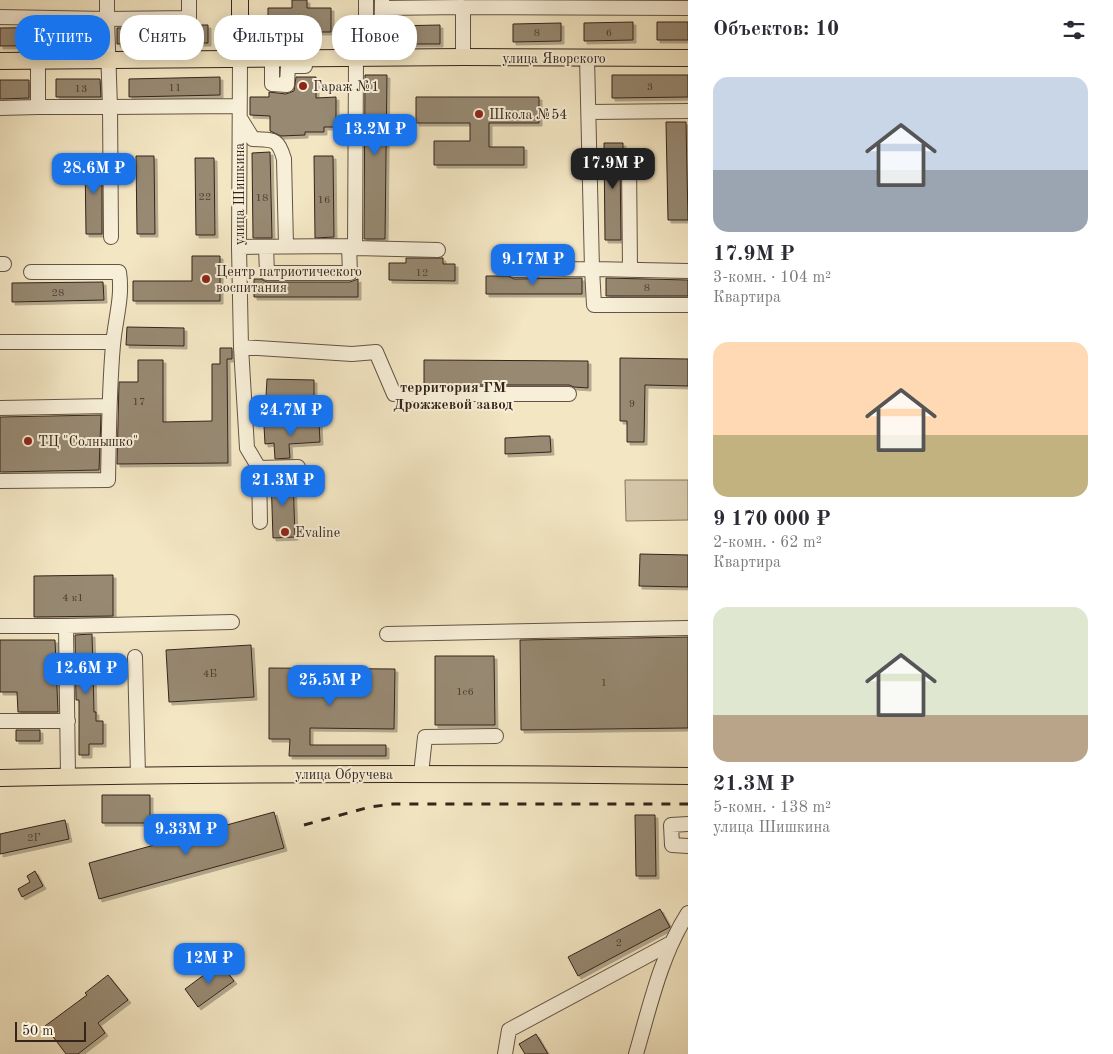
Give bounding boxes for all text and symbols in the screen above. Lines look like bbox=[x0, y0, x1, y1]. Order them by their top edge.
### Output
chip: Купить bbox=[15, 15, 110, 60]
chip: Снять bbox=[120, 15, 204, 60]
chip: Фильтры bbox=[214, 15, 322, 60]
chip: Новое bbox=[332, 15, 417, 60]
icon: filters bbox=[1060, 16, 1088, 44]
text: Объектов: 10 bbox=[713, 19, 839, 40]
house number: 8 bbox=[534, 28, 540, 39]
house number: 6 bbox=[606, 28, 612, 39]
street label: улица Яворского bbox=[502, 52, 606, 66]
marker: Гараж №1 bbox=[297, 80, 309, 92]
place label: Гараж №1 bbox=[313, 80, 379, 94]
house number: 3 bbox=[647, 82, 653, 93]
house number: 11 bbox=[169, 83, 181, 94]
house number: 13 bbox=[75, 84, 87, 95]
marker: Школа №54 bbox=[473, 108, 485, 120]
place label: Школа №54 bbox=[489, 108, 567, 122]
icon: home bbox=[856, 110, 946, 200]
pin: 13.2M ₽ bbox=[329, 114, 421, 156]
text: 13.2M ₽ bbox=[344, 122, 406, 138]
street label: улица Шишкина bbox=[233, 143, 247, 245]
pin: 17.9M ₽ bbox=[567, 148, 659, 190]
pin: 28.6M ₽ bbox=[48, 152, 140, 195]
text: 17.9M ₽ bbox=[582, 156, 644, 172]
text: 28.6M ₽ bbox=[63, 161, 125, 177]
house number: 22 bbox=[199, 192, 211, 203]
house number: 18 bbox=[256, 193, 268, 204]
house number: 16 bbox=[318, 195, 330, 206]
pin: 9.17M ₽ bbox=[487, 244, 579, 286]
text: 17.9M ₽ bbox=[713, 244, 795, 265]
text: 9.17M ₽ bbox=[502, 252, 564, 268]
place label: Центр патриотического воспитания bbox=[216, 265, 362, 295]
house number: 12 bbox=[416, 268, 428, 279]
text: 3-комн. · 104 m² bbox=[713, 270, 831, 286]
marker: Центр патриотического воспитания bbox=[200, 273, 212, 285]
house number: 8 bbox=[644, 283, 650, 294]
house number: 28 bbox=[52, 288, 64, 299]
text: Квартира bbox=[713, 290, 781, 306]
icon: home bbox=[856, 375, 946, 465]
district label: территория ГМ Дрожжевой завод bbox=[393, 381, 513, 413]
pin: 24.7M ₽ bbox=[245, 394, 337, 437]
house number: 17 bbox=[133, 397, 145, 408]
house number: 9 bbox=[629, 399, 635, 410]
text: 24.7M ₽ bbox=[260, 403, 322, 419]
marker: ТЦ "Солнышко" bbox=[22, 435, 34, 447]
place label: ТЦ "Солнышко" bbox=[38, 435, 138, 449]
pin: 21.3M ₽ bbox=[237, 464, 329, 507]
text: 21.3M ₽ bbox=[252, 473, 314, 489]
text: 9 170 000 ₽ bbox=[713, 509, 831, 530]
marker: Evaline bbox=[279, 526, 291, 538]
place label: Evaline bbox=[295, 526, 340, 540]
text: 2-комн. · 62 m² bbox=[713, 535, 822, 551]
text: Квартира bbox=[713, 555, 781, 571]
house number: 4 к1 bbox=[62, 593, 84, 604]
icon: home bbox=[856, 640, 946, 730]
pin: 12.6M ₽ bbox=[40, 652, 132, 695]
text: 12.6M ₽ bbox=[55, 661, 117, 677]
pin: 25.5M ₽ bbox=[284, 664, 376, 707]
house number: 4Б bbox=[203, 669, 217, 680]
text: 25.5M ₽ bbox=[299, 673, 361, 689]
house number: 1 bbox=[601, 678, 607, 689]
house number: 1с6 bbox=[456, 687, 474, 698]
street label: улица Обручева bbox=[295, 768, 393, 782]
text: 21.3M ₽ bbox=[713, 774, 795, 795]
text: 5-комн. · 138 m² bbox=[713, 800, 831, 816]
pin: 9.33M ₽ bbox=[140, 814, 232, 856]
text: улица Шишкина bbox=[713, 820, 830, 836]
text: 9.33M ₽ bbox=[155, 822, 217, 838]
house number: 2Г bbox=[27, 833, 41, 844]
house number: 2 bbox=[616, 938, 622, 949]
pin: 12M ₽ bbox=[174, 942, 244, 985]
text: 12M ₽ bbox=[185, 951, 233, 967]
scale bar bbox=[15, 1019, 86, 1042]
text: 50 m bbox=[22, 1024, 53, 1038]

